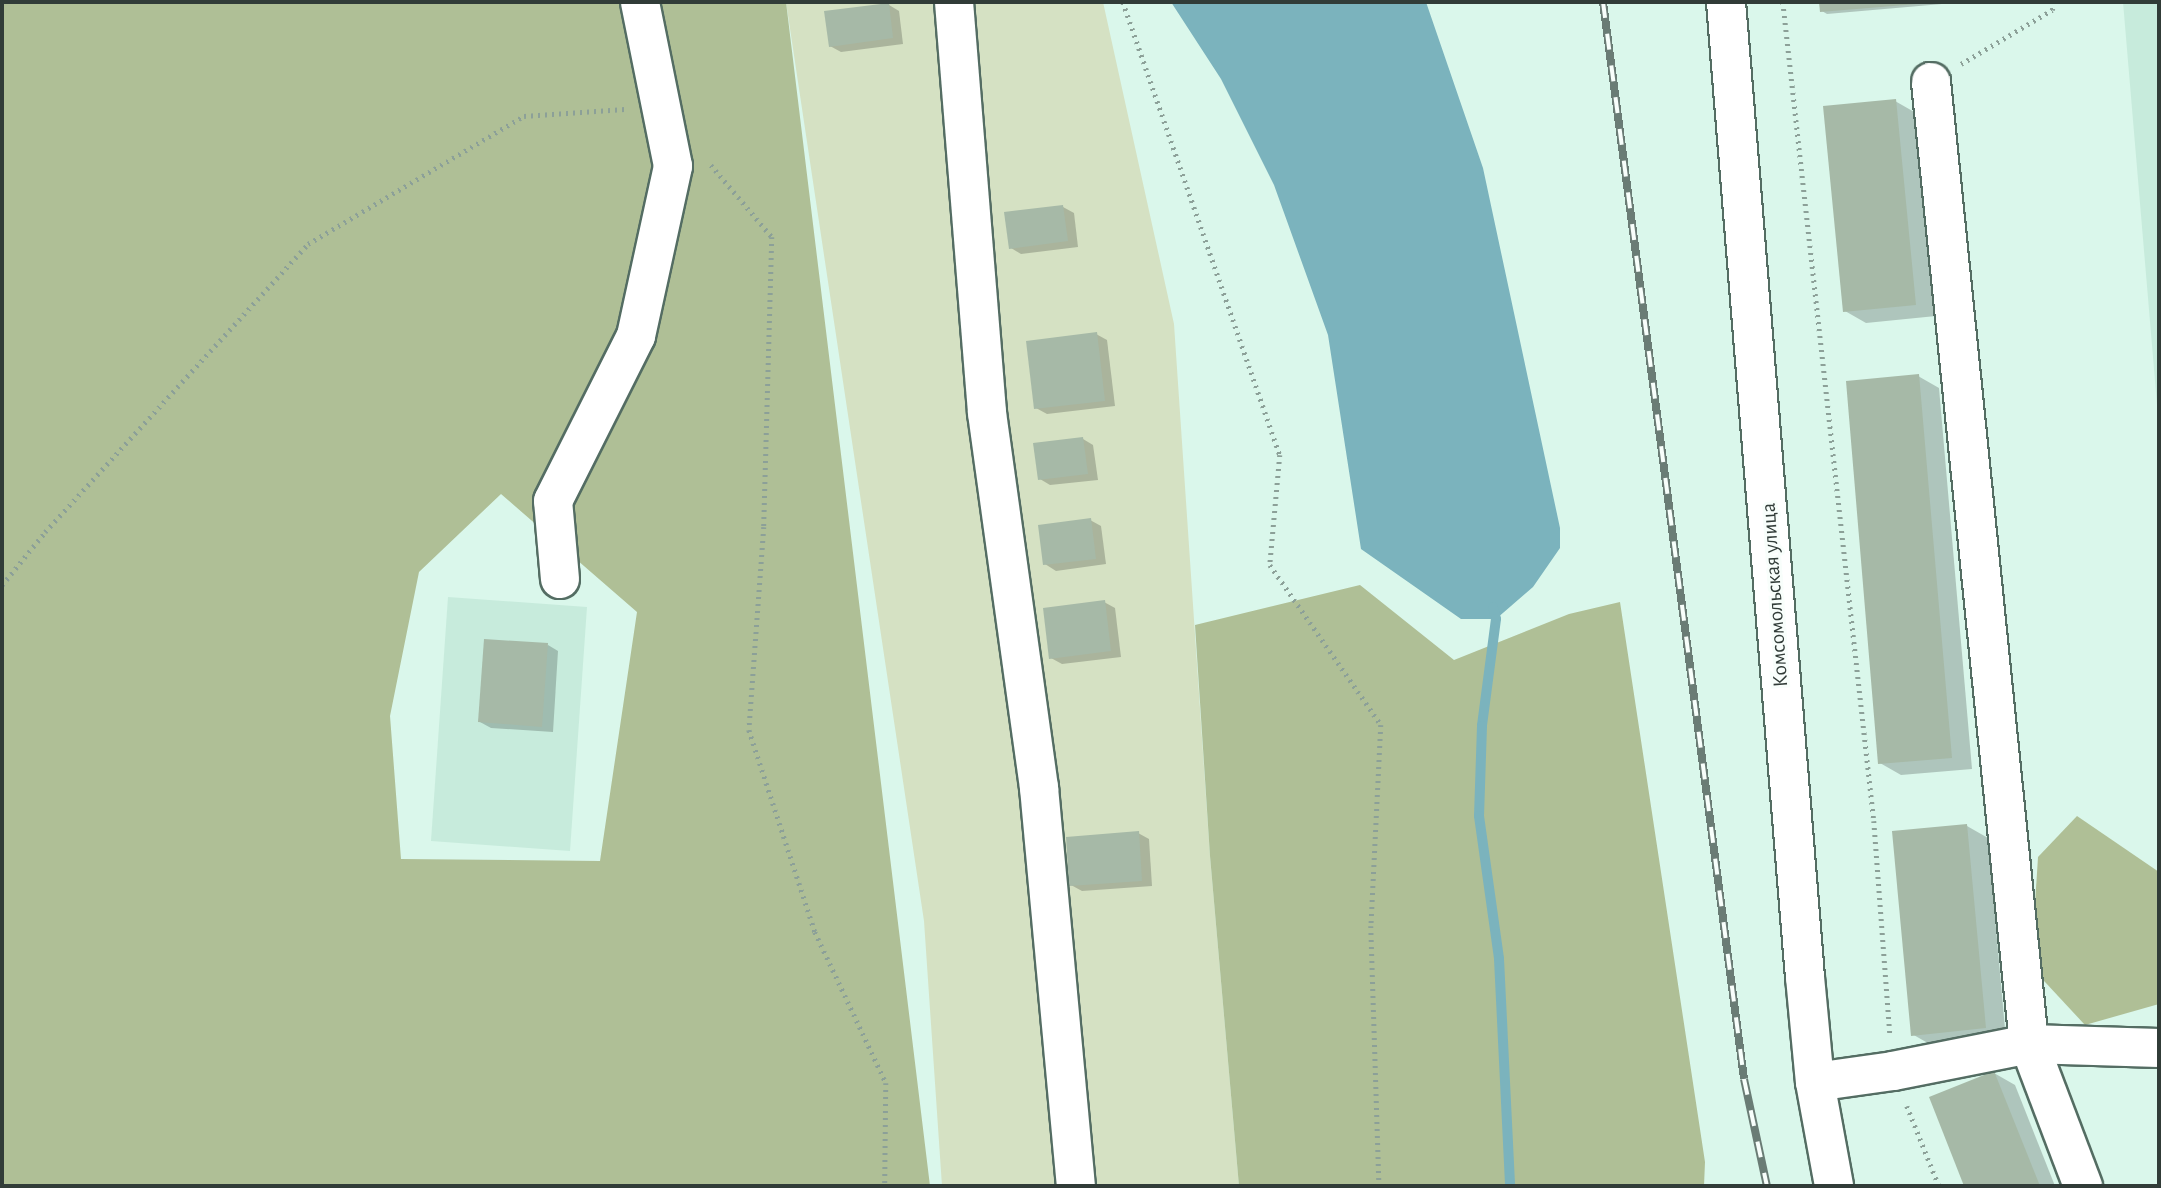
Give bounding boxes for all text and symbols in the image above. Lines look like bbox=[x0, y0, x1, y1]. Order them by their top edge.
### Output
street label: Комсомольская улица bbox=[1756, 502, 1794, 688]

